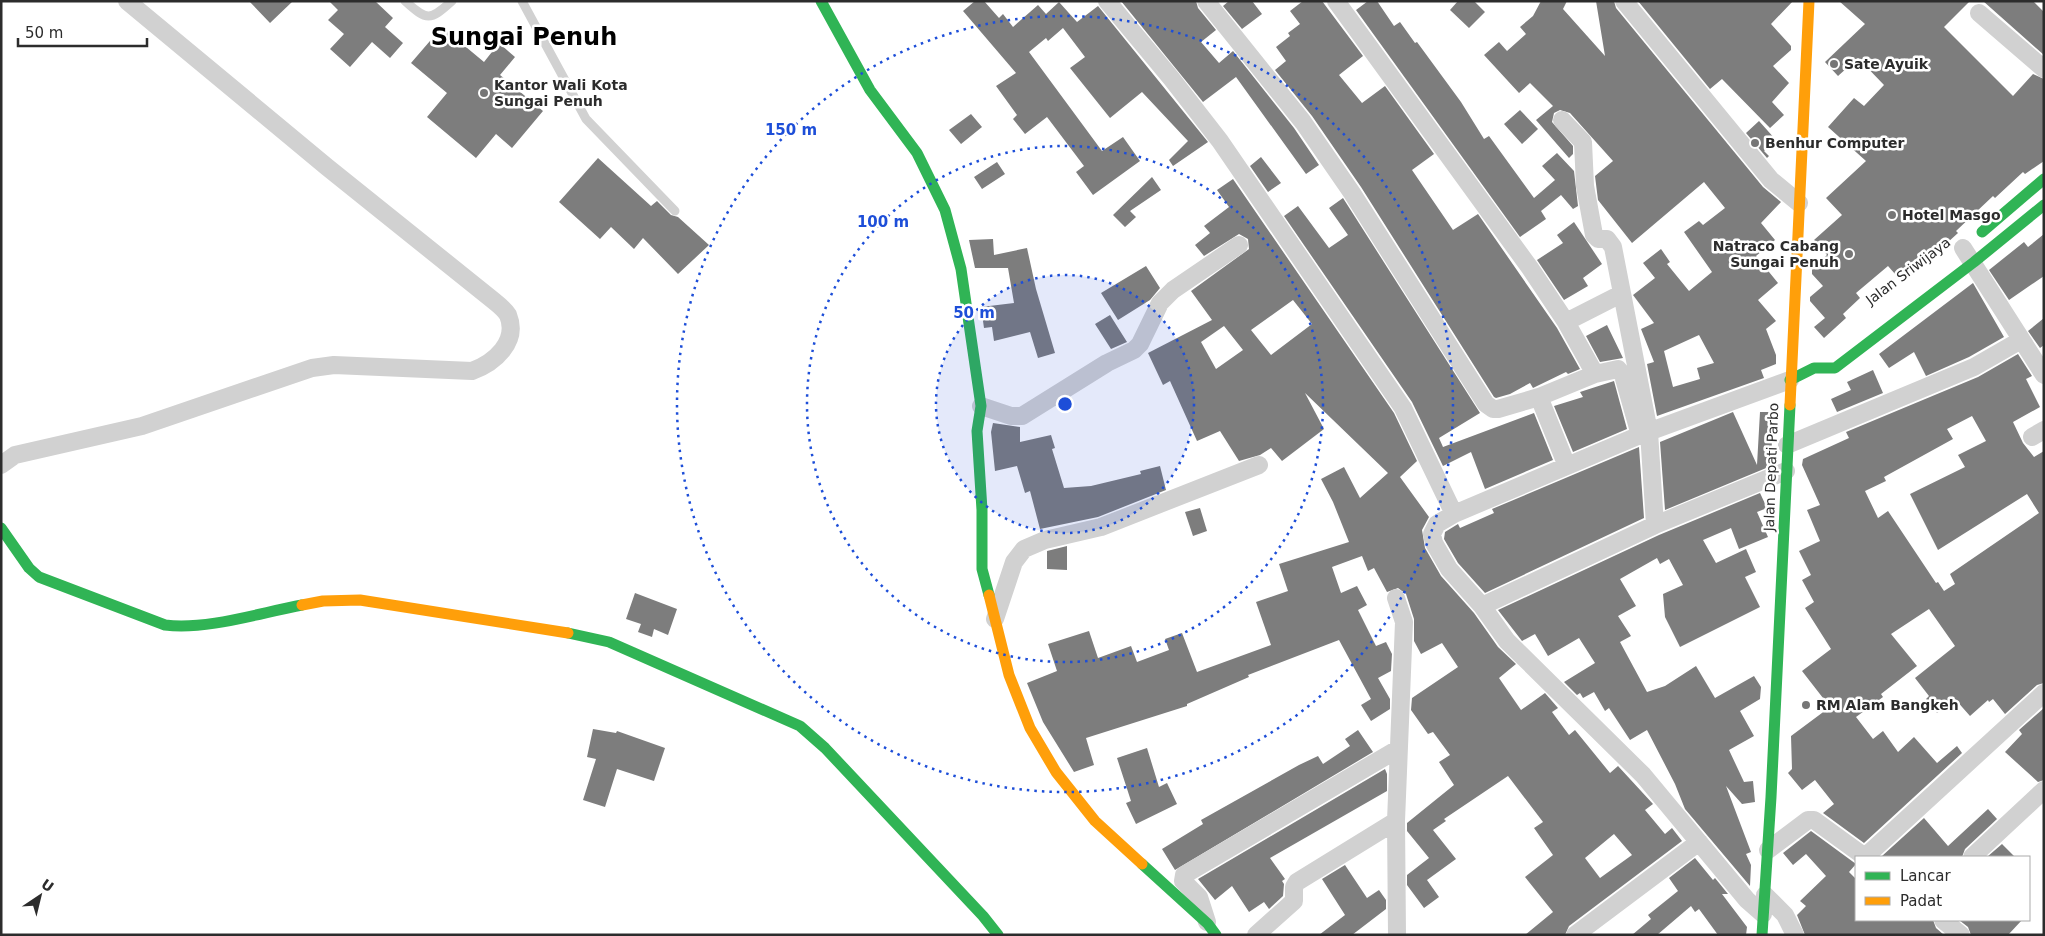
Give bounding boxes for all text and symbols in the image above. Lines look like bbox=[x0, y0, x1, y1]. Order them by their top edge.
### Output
scale bar bbox=[18, 15, 146, 47]
district label: Sungai Penuh bbox=[431, 23, 617, 51]
text: 50 m bbox=[25, 24, 63, 42]
place label: Sate Ayuik bbox=[1844, 56, 1929, 72]
marker: Sate Ayuik bbox=[1828, 58, 1840, 70]
place label: Kantor Wali Kota Sungai Penuh bbox=[494, 77, 628, 109]
marker: Kantor Wali Kota Sungai Penuh bbox=[478, 87, 490, 99]
text: 150 m bbox=[765, 121, 817, 139]
place label: Benhur Computer bbox=[1765, 135, 1905, 151]
marker: Benhur Computer bbox=[1749, 137, 1761, 149]
place label: Hotel Masgo bbox=[1902, 207, 2001, 223]
marker: Hotel Masgo bbox=[1886, 209, 1898, 221]
text: 100 m bbox=[857, 213, 909, 231]
street label: Jalan Sriwijaya bbox=[1862, 234, 1953, 309]
place label: Natraco Cabang Sungai Penuh bbox=[1713, 238, 1839, 270]
marker: Natraco Cabang Sungai Penuh bbox=[1843, 248, 1855, 260]
text: 50 m bbox=[953, 304, 995, 322]
centre of rings bbox=[1056, 395, 1074, 413]
street label: Jalan Depati Parbo bbox=[1761, 402, 1781, 533]
place label: RM Alam Bangkeh bbox=[1816, 697, 1959, 713]
marker: RM Alam Bangkeh bbox=[1800, 699, 1812, 711]
legend bbox=[1855, 856, 2030, 921]
text: Lancar bbox=[1900, 867, 1951, 885]
north arrow bbox=[15, 871, 65, 921]
text: U bbox=[38, 876, 57, 895]
text: Padat bbox=[1900, 892, 1942, 910]

